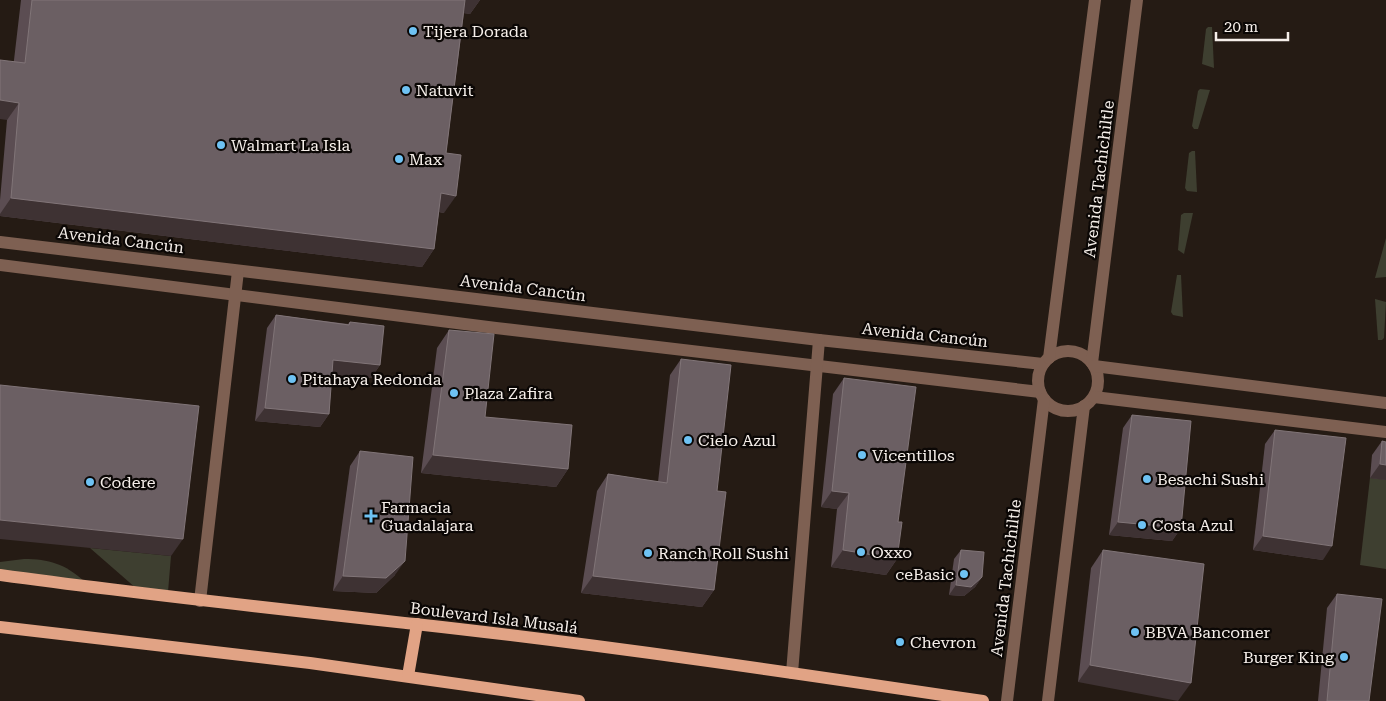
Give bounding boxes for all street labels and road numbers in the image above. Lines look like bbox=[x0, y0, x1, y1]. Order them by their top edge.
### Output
street label: Avenida Tachichiltle bbox=[1080, 99, 1118, 259]
street label: Avenida Cancún bbox=[57, 223, 185, 257]
street label: Avenida Cancún bbox=[459, 271, 587, 305]
street label: Avenida Cancún bbox=[861, 319, 989, 351]
street label: Avenida Tachichiltle bbox=[987, 498, 1025, 658]
street label: Boulevard Isla Musalá bbox=[409, 598, 579, 638]

